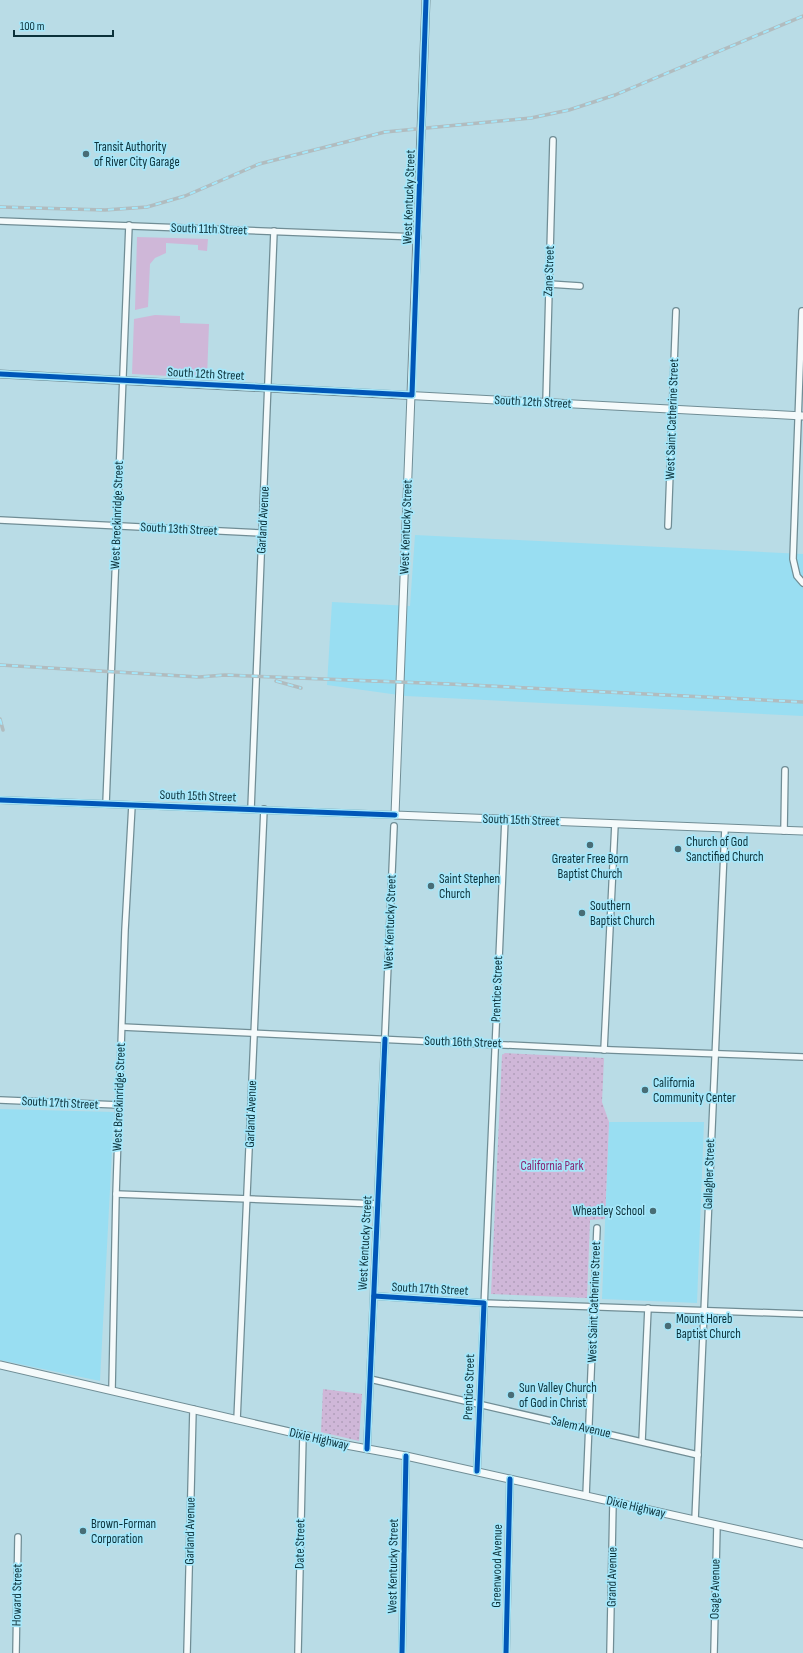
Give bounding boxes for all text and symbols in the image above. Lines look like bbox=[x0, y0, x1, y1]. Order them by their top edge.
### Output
scale bar bbox=[14, 12, 113, 38]
text: 100 m bbox=[20, 19, 45, 34]
place label: Transit Authority of River City Garage bbox=[94, 139, 180, 170]
marker: Transit Authority of River City Garage bbox=[81, 149, 91, 159]
street label: West Kentucky Street bbox=[399, 149, 419, 245]
street label: South 11th Street bbox=[171, 220, 247, 238]
street label: Zane Street bbox=[540, 245, 558, 297]
street label: West Saint Catherine Street bbox=[662, 358, 682, 480]
street label: South 12th Street bbox=[167, 364, 245, 384]
street label: South 12th Street bbox=[494, 392, 572, 412]
street label: West Breckinridge Street bbox=[107, 461, 127, 569]
street label: West Kentucky Street bbox=[396, 479, 416, 575]
street label: Garland Avenue bbox=[253, 486, 273, 554]
street label: South 13th Street bbox=[140, 519, 218, 539]
street label: South 15th Street bbox=[159, 787, 237, 805]
street label: South 15th Street bbox=[482, 811, 560, 829]
place label: Church of God Sanctified Church bbox=[686, 834, 764, 865]
marker: Greater Free Born Baptist Church bbox=[585, 840, 595, 850]
marker: Church of God Sanctified Church bbox=[673, 844, 683, 854]
place label: Greater Free Born Baptist Church bbox=[552, 851, 628, 882]
place label: Saint Stephen Church bbox=[439, 871, 500, 902]
street label: West Kentucky Street bbox=[380, 874, 400, 970]
marker: Saint Stephen Church bbox=[426, 881, 436, 891]
place label: Southern Baptist Church bbox=[590, 898, 655, 929]
marker: Southern Baptist Church bbox=[577, 908, 587, 918]
street label: Prentice Street bbox=[488, 956, 506, 1022]
street label: South 16th Street bbox=[424, 1033, 502, 1051]
street label: West Breckinridge Street bbox=[109, 1043, 129, 1151]
place label: California Community Center bbox=[653, 1075, 736, 1106]
street label: Garland Avenue bbox=[242, 1080, 260, 1148]
marker: California Community Center bbox=[640, 1085, 650, 1095]
street label: South 17th Street bbox=[21, 1093, 99, 1113]
street label: Gallagher Street bbox=[700, 1138, 718, 1209]
park label: California Park bbox=[521, 1158, 583, 1174]
street label: West Kentucky Street bbox=[355, 1195, 375, 1291]
place label: Wheatley School bbox=[573, 1203, 645, 1219]
marker: Wheatley School bbox=[648, 1206, 658, 1216]
street label: West Saint Catherine Street bbox=[584, 1241, 604, 1363]
street label: South 17th Street bbox=[391, 1279, 469, 1299]
place label: Mount Horeb Baptist Church bbox=[676, 1311, 741, 1342]
marker: Mount Horeb Baptist Church bbox=[663, 1321, 673, 1331]
street label: Prentice Street bbox=[460, 1354, 478, 1420]
place label: Sun Valley Church of God in Christ bbox=[519, 1380, 597, 1411]
marker: Sun Valley Church of God in Christ bbox=[506, 1390, 516, 1400]
street label: Salem Avenue bbox=[550, 1412, 612, 1442]
street label: Dixie Highway bbox=[288, 1424, 350, 1454]
street label: Dixie Highway bbox=[605, 1492, 667, 1522]
street label: Garland Avenue bbox=[181, 1497, 199, 1565]
place label: Brown-Forman Corporation bbox=[91, 1516, 156, 1547]
street label: West Kentucky Street bbox=[384, 1518, 402, 1614]
street label: Date Street bbox=[292, 1519, 308, 1569]
street label: Greenwood Avenue bbox=[488, 1524, 506, 1608]
marker: Brown-Forman Corporation bbox=[78, 1526, 88, 1536]
street label: Grand Avenue bbox=[603, 1547, 621, 1607]
street label: Osage Avenue bbox=[706, 1559, 724, 1619]
street label: Howard Street bbox=[8, 1564, 26, 1626]

